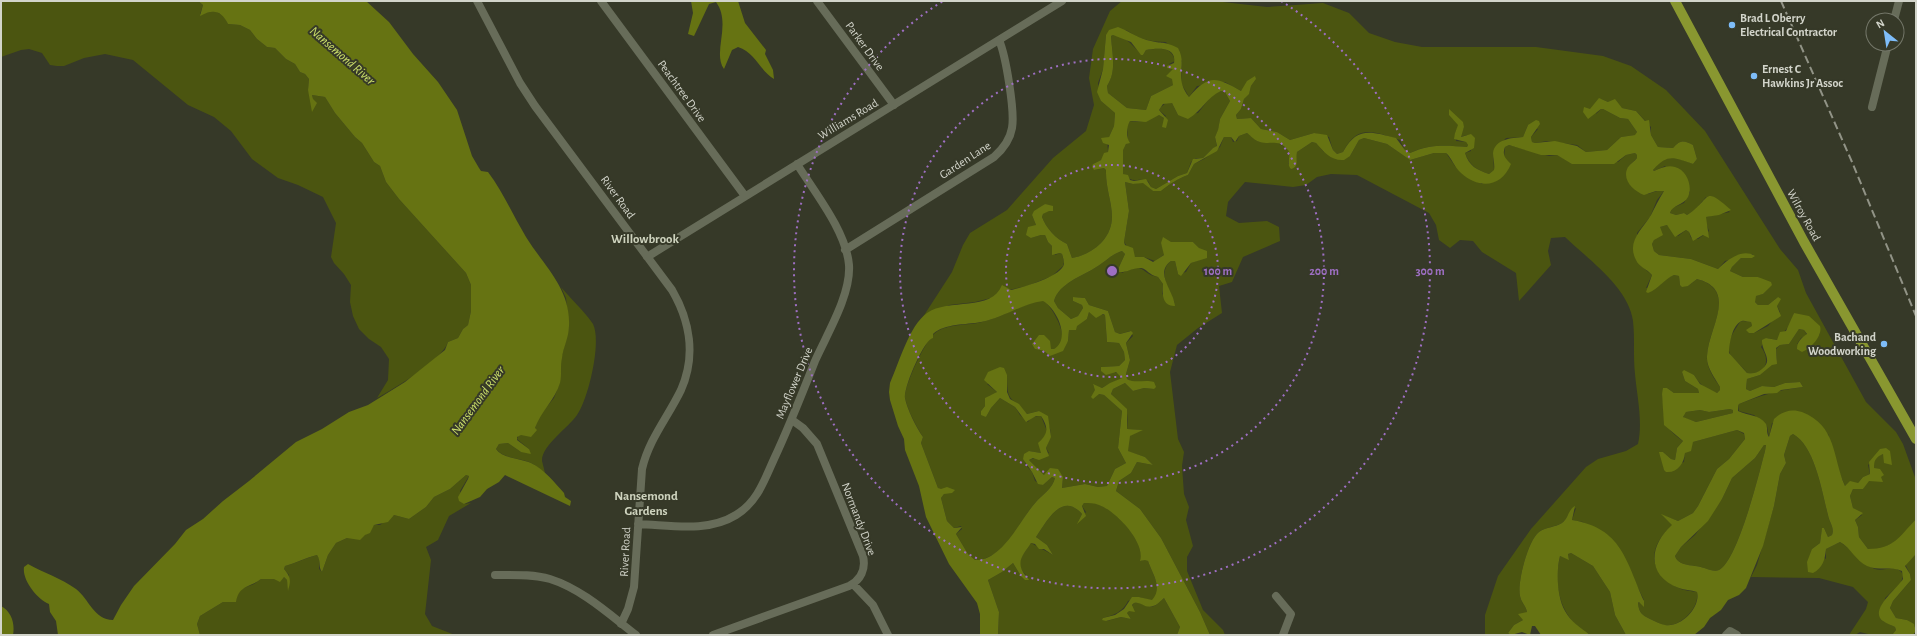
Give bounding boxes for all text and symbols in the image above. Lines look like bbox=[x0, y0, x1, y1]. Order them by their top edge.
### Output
place label: Brad L Oberry Electrical Contractor bbox=[1740, 12, 1838, 38]
north arrow bbox=[1865, 12, 1905, 52]
text: N bbox=[1874, 17, 1886, 30]
street label: Parker Drive bbox=[843, 19, 887, 73]
marker: Brad L Oberry Electrical Contractor bbox=[1727, 20, 1737, 30]
water label: Nansemond River bbox=[307, 25, 378, 88]
street label: Peachtree Drive bbox=[656, 58, 708, 124]
place label: Ernest C Hawkins Jr Assoc bbox=[1762, 63, 1843, 89]
marker: Ernest C Hawkins Jr Assoc bbox=[1749, 71, 1759, 81]
street label: Williams Road bbox=[816, 96, 880, 142]
street label: Garden Lane bbox=[937, 139, 993, 181]
street label: River Road bbox=[599, 173, 637, 221]
street label: Wilroy Road bbox=[1784, 187, 1823, 243]
district label: Willowbrook bbox=[611, 233, 679, 246]
centre of rings bbox=[1105, 264, 1119, 278]
text: 100 m bbox=[1204, 265, 1232, 277]
text: 200 m bbox=[1309, 265, 1339, 277]
text: 300 m bbox=[1415, 265, 1445, 277]
place label: Bachand Woodworking bbox=[1808, 331, 1877, 357]
marker: Bachand Woodworking bbox=[1879, 339, 1889, 349]
street label: Mayflower Drive bbox=[773, 345, 815, 421]
water label: Nansemond River bbox=[449, 364, 508, 438]
street label: Normandy Drive bbox=[839, 481, 878, 557]
district label: Nansemond Gardens bbox=[614, 490, 678, 518]
street label: River Road bbox=[618, 527, 632, 577]

